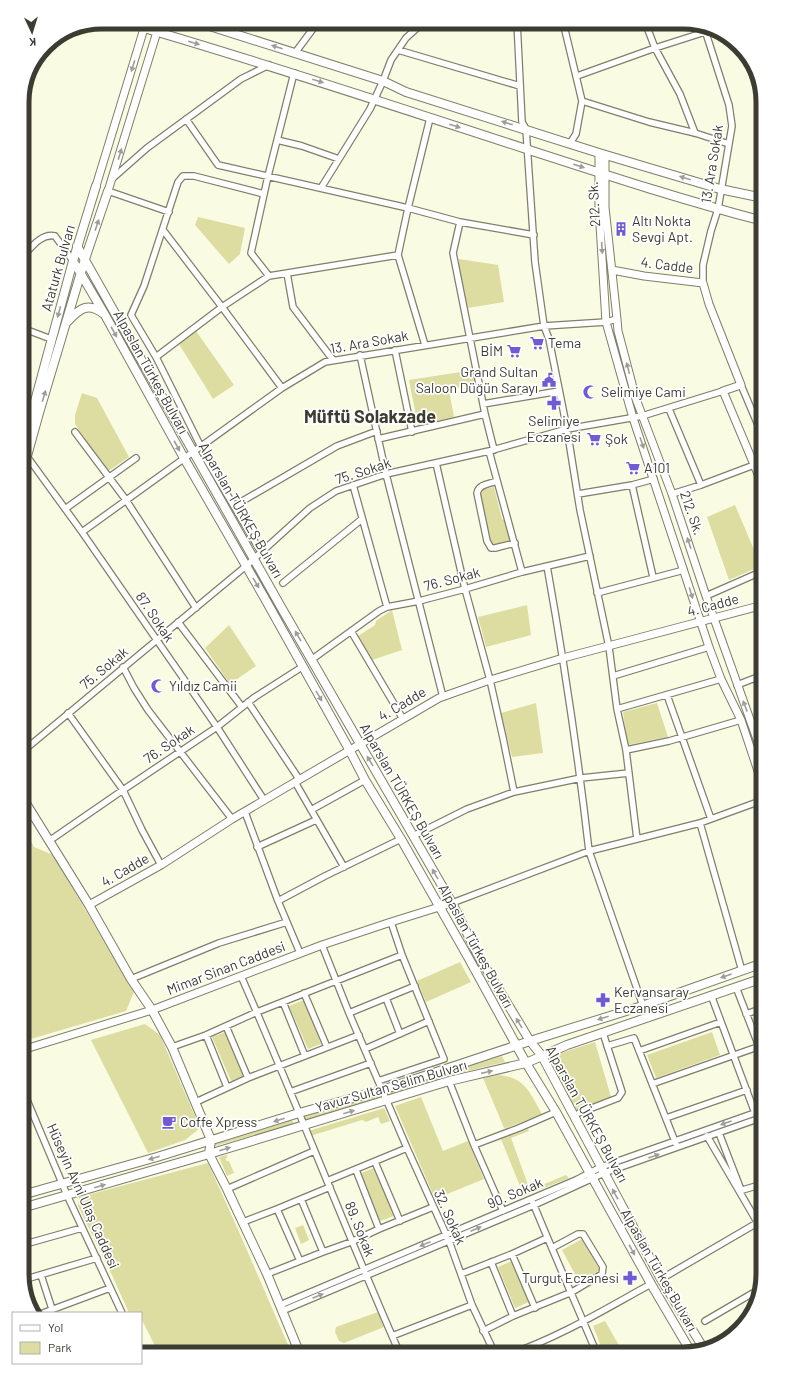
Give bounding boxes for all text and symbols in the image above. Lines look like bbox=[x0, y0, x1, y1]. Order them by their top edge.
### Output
north arrow bbox=[12, 12, 52, 52]
text: K bbox=[29, 36, 37, 49]
one-way arrow bbox=[188, 40, 200, 46]
one-way arrow bbox=[271, 44, 283, 50]
one-way arrow bbox=[130, 60, 136, 72]
one-way arrow bbox=[313, 79, 325, 85]
one-way arrow bbox=[501, 120, 513, 126]
one-way arrow bbox=[450, 123, 462, 129]
street label: 13. Ara Sokak bbox=[697, 123, 726, 204]
one-way arrow bbox=[117, 148, 123, 160]
one-way arrow bbox=[573, 164, 585, 170]
one-way arrow bbox=[678, 175, 690, 181]
street label: 212. Sk. bbox=[584, 181, 603, 227]
place label: Altı Nokta Sevgi Apt. bbox=[632, 212, 693, 245]
one-way arrow bbox=[94, 219, 100, 231]
building icon: Altı Nokta Sevgi Apt. bbox=[613, 221, 629, 237]
street label: Ataturk Bulvarı bbox=[37, 223, 78, 313]
one-way arrow bbox=[598, 242, 605, 254]
street label: 4. Cadde bbox=[640, 253, 694, 276]
one-way arrow bbox=[55, 306, 61, 319]
street label: Alpaslan Türkeş Bulvarı bbox=[110, 307, 193, 437]
one-way arrow bbox=[111, 326, 118, 338]
street label: 13. Ara Sokak bbox=[328, 326, 409, 357]
place label: Tema bbox=[548, 334, 581, 351]
supermarket icon: Tema bbox=[529, 335, 545, 351]
place label: BİM bbox=[481, 342, 503, 359]
supermarket icon: BİM bbox=[506, 343, 522, 359]
one-way arrow bbox=[624, 362, 630, 374]
place label: Grand Sultan Saloon Düğün Sarayı bbox=[416, 363, 538, 396]
public building icon: Grand Sultan Saloon Düğün Sarayı bbox=[541, 372, 557, 388]
place label: Selimiye Cami bbox=[601, 383, 686, 400]
mosque icon: Selimiye Cami bbox=[582, 384, 598, 400]
one-way arrow bbox=[41, 390, 47, 402]
pharmacy icon: Selimiye Eczanesi bbox=[546, 395, 562, 411]
district label: Müftü Solakzade bbox=[304, 405, 436, 427]
place label: Selimiye Eczanesi bbox=[527, 412, 581, 445]
place label: Şok bbox=[605, 430, 628, 447]
supermarket icon: Şok bbox=[586, 431, 602, 447]
one-way arrow bbox=[639, 437, 645, 449]
street label: Alparslan TÜRKEŞ Bulvarı bbox=[196, 439, 287, 581]
one-way arrow bbox=[174, 440, 181, 452]
street label: 75. Sokak bbox=[333, 454, 393, 487]
place label: A101 bbox=[644, 459, 670, 476]
supermarket icon: A101 bbox=[625, 460, 641, 476]
street label: 212. Sk. bbox=[677, 489, 708, 537]
one-way arrow bbox=[686, 537, 692, 549]
street label: 76. Sokak bbox=[422, 563, 482, 594]
one-way arrow bbox=[252, 578, 260, 588]
one-way arrow bbox=[689, 587, 695, 599]
street label: 87. Sokak bbox=[132, 588, 178, 645]
street label: 4. Cadde bbox=[685, 589, 741, 620]
one-way arrow bbox=[294, 631, 301, 642]
street label: 75. Sokak bbox=[76, 643, 131, 693]
place label: Yıldız Camii bbox=[169, 677, 237, 694]
mosque icon: Yıldız Camii bbox=[150, 678, 166, 694]
street label: 4. Cadde bbox=[375, 683, 429, 724]
one-way arrow bbox=[316, 691, 323, 702]
one-way arrow bbox=[742, 699, 748, 711]
street label: 76. Sokak bbox=[140, 720, 197, 767]
street label: Alparslan TÜRKEŞ Bulvarı bbox=[357, 720, 448, 862]
one-way arrow bbox=[366, 755, 373, 767]
street label: 4. Cadde bbox=[98, 849, 152, 890]
one-way arrow bbox=[431, 869, 439, 879]
street label: Alpaslan Türkeş Bulvarı bbox=[435, 881, 518, 1011]
street label: Mimar Sinan Caddesi bbox=[164, 937, 287, 998]
one-way arrow bbox=[720, 974, 732, 980]
place label: Kervansaray Eczanesi bbox=[614, 983, 690, 1016]
pharmacy icon: Kervansaray Eczanesi bbox=[595, 992, 611, 1008]
one-way arrow bbox=[597, 1015, 609, 1021]
one-way arrow bbox=[516, 1017, 523, 1029]
street label: Alparslan TÜRKEŞ Bulvarı bbox=[543, 1042, 632, 1185]
street label: Yavuz Sultan Selim Bulvarı bbox=[313, 1056, 469, 1115]
one-way arrow bbox=[481, 1068, 494, 1074]
one-way arrow bbox=[343, 1109, 355, 1115]
place label: Coffe Xpress bbox=[180, 1113, 257, 1130]
cafe icon: Coffe Xpress bbox=[161, 1114, 177, 1130]
one-way arrow bbox=[272, 1117, 284, 1123]
one-way arrow bbox=[720, 1120, 732, 1126]
street label: Hüseyin Avni Ulaş Caddesi bbox=[44, 1121, 123, 1271]
one-way arrow bbox=[219, 1146, 231, 1152]
one-way arrow bbox=[649, 1153, 661, 1159]
one-way arrow bbox=[148, 1155, 160, 1161]
street label: 90. Sokak bbox=[484, 1173, 545, 1212]
one-way arrow bbox=[94, 1183, 106, 1189]
street label: 32. Sokak bbox=[431, 1187, 470, 1247]
one-way arrow bbox=[612, 1188, 619, 1199]
street label: 89. Sokak bbox=[342, 1199, 379, 1259]
street label: Alpaslan Türkeş Bulvarı bbox=[617, 1205, 701, 1334]
one-way arrow bbox=[471, 1226, 482, 1232]
one-way arrow bbox=[420, 1241, 431, 1247]
one-way arrow bbox=[629, 1244, 636, 1255]
place label: Turgut Eczanesi bbox=[522, 1269, 619, 1286]
pharmacy icon: Turgut Eczanesi bbox=[622, 1270, 638, 1286]
one-way arrow bbox=[312, 1292, 324, 1299]
legend bbox=[12, 1312, 142, 1364]
text: Yol bbox=[48, 1320, 63, 1334]
text: Park bbox=[48, 1340, 72, 1354]

